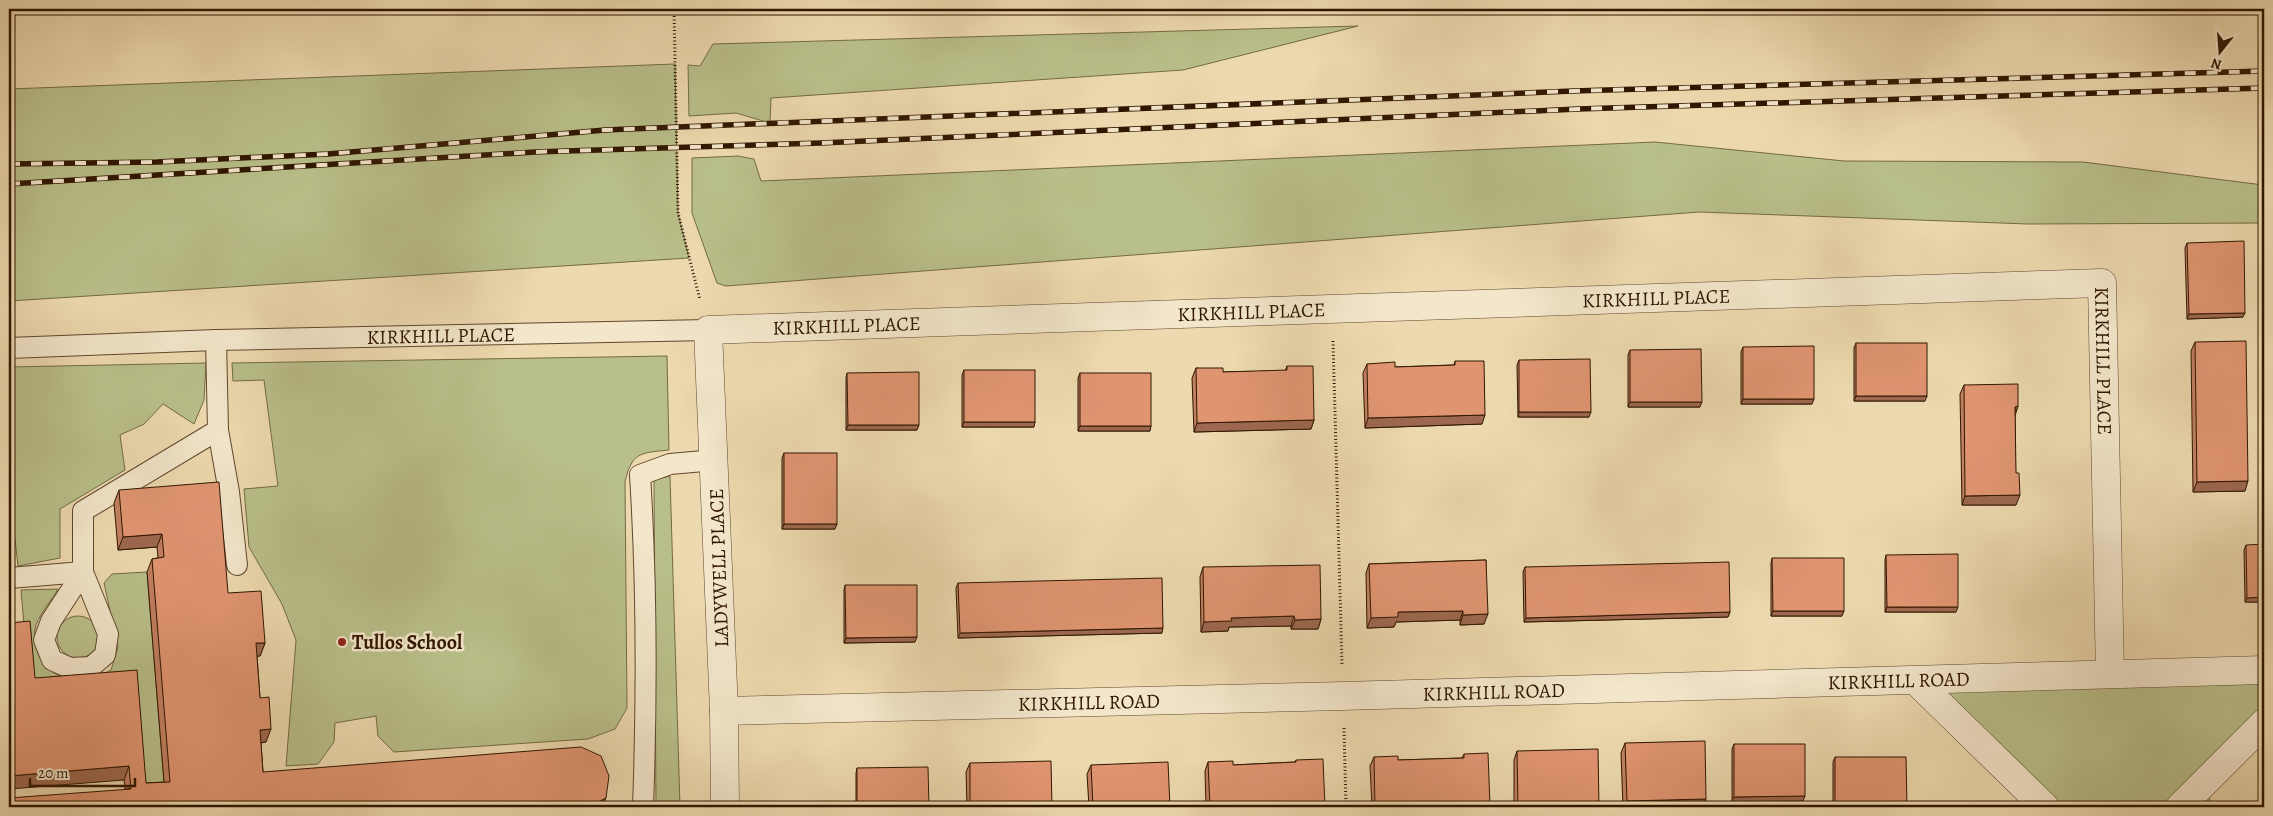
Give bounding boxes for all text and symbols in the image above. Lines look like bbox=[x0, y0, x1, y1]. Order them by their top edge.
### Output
north arrow bbox=[2196, 28, 2246, 78]
text: N bbox=[2209, 53, 2224, 75]
street label: KIRKHILL PLACE bbox=[1582, 282, 1731, 314]
street label: KIRKHILL PLACE bbox=[2089, 286, 2119, 435]
street label: KIRKHILL PLACE bbox=[1177, 296, 1326, 328]
street label: KIRKHILL PLACE bbox=[772, 309, 921, 341]
street label: KIRKHILL PLACE bbox=[366, 320, 515, 350]
street label: LADYWELL PLACE bbox=[703, 488, 735, 648]
place label: Tullos School bbox=[352, 629, 463, 656]
marker: Tullos School bbox=[336, 636, 348, 648]
street label: KIRKHILL ROAD bbox=[1827, 665, 1970, 696]
street label: KIRKHILL ROAD bbox=[1422, 676, 1565, 707]
street label: KIRKHILL ROAD bbox=[1017, 687, 1160, 717]
scale bar bbox=[30, 756, 135, 788]
text: 20 m bbox=[38, 763, 69, 783]

